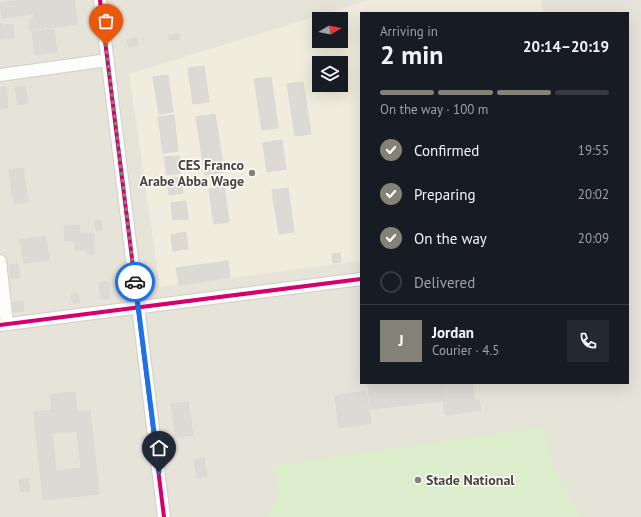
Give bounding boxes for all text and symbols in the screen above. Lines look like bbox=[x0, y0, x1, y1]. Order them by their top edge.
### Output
pin bbox=[89, 4, 123, 45]
icon: bag bbox=[95, 10, 117, 32]
north arrow bbox=[312, 12, 348, 48]
map controls bbox=[312, 12, 348, 92]
text: Arriving in bbox=[380, 23, 438, 40]
text: 20:14–20:19 bbox=[523, 37, 609, 56]
text: 2 min bbox=[380, 38, 443, 71]
button: layers bbox=[312, 56, 348, 92]
text: On the way · 100 m bbox=[380, 101, 488, 118]
icon: check bbox=[380, 139, 402, 161]
text: Confirmed bbox=[414, 141, 479, 160]
text: 19:55 bbox=[578, 142, 609, 159]
place label: CES Franco Arabe Abba Wage bbox=[140, 156, 244, 190]
marker: CES Franco Arabe Abba Wage bbox=[247, 168, 257, 178]
icon: check bbox=[380, 183, 402, 205]
text: Preparing bbox=[414, 185, 476, 204]
text: 20:02 bbox=[578, 186, 609, 203]
icon: check bbox=[380, 227, 402, 249]
text: On the way bbox=[414, 229, 487, 248]
text: 20:09 bbox=[578, 230, 609, 247]
courier bbox=[115, 262, 155, 302]
icon: car bbox=[124, 271, 146, 293]
text: Delivered bbox=[414, 273, 475, 292]
button: phone bbox=[567, 320, 609, 362]
text: Jordan bbox=[432, 323, 474, 342]
text: J bbox=[398, 331, 404, 350]
text: Courier · 4.5 bbox=[432, 342, 499, 359]
pin bbox=[142, 431, 176, 472]
icon: home bbox=[148, 437, 170, 459]
place label: Stade National bbox=[426, 471, 515, 489]
marker: Stade National bbox=[413, 475, 423, 485]

